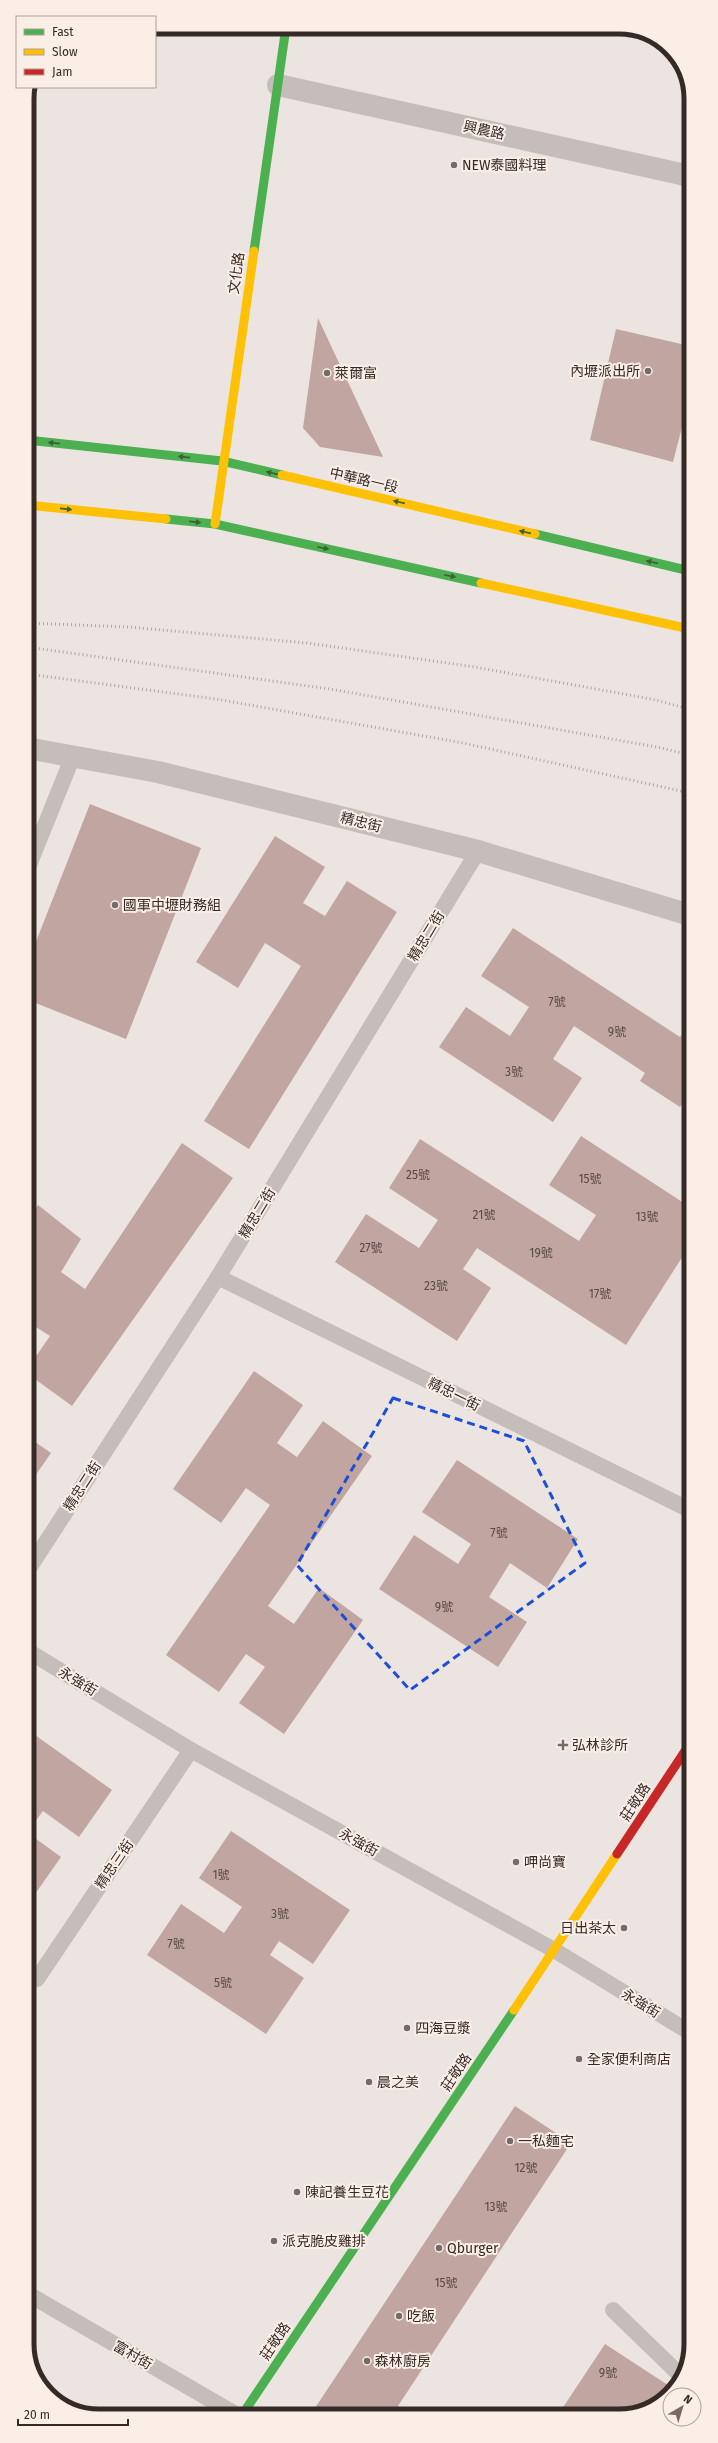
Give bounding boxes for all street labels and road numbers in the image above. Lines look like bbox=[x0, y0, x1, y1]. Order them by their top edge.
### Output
street label: 興農路 bbox=[462, 118, 506, 143]
street label: 文化路 bbox=[225, 251, 248, 295]
street label: 中華路一段 bbox=[328, 464, 400, 497]
street label: 精忠街 bbox=[338, 809, 383, 836]
street label: 精忠二街 bbox=[405, 908, 448, 965]
street label: 精忠二街 bbox=[236, 1185, 279, 1242]
street label: 精忠一街 bbox=[425, 1375, 483, 1414]
street label: 精忠二街 bbox=[60, 1458, 105, 1514]
street label: 永強街 bbox=[55, 1663, 100, 1700]
street label: 莊敬路 bbox=[617, 1780, 654, 1825]
street label: 永強街 bbox=[336, 1825, 381, 1860]
street label: 精忠三街 bbox=[92, 1836, 137, 1892]
street label: 永強街 bbox=[618, 1985, 663, 2022]
street label: 莊敬路 bbox=[438, 2050, 475, 2094]
street label: 莊敬路 bbox=[257, 2319, 294, 2363]
street label: 富村街 bbox=[110, 2338, 155, 2373]

